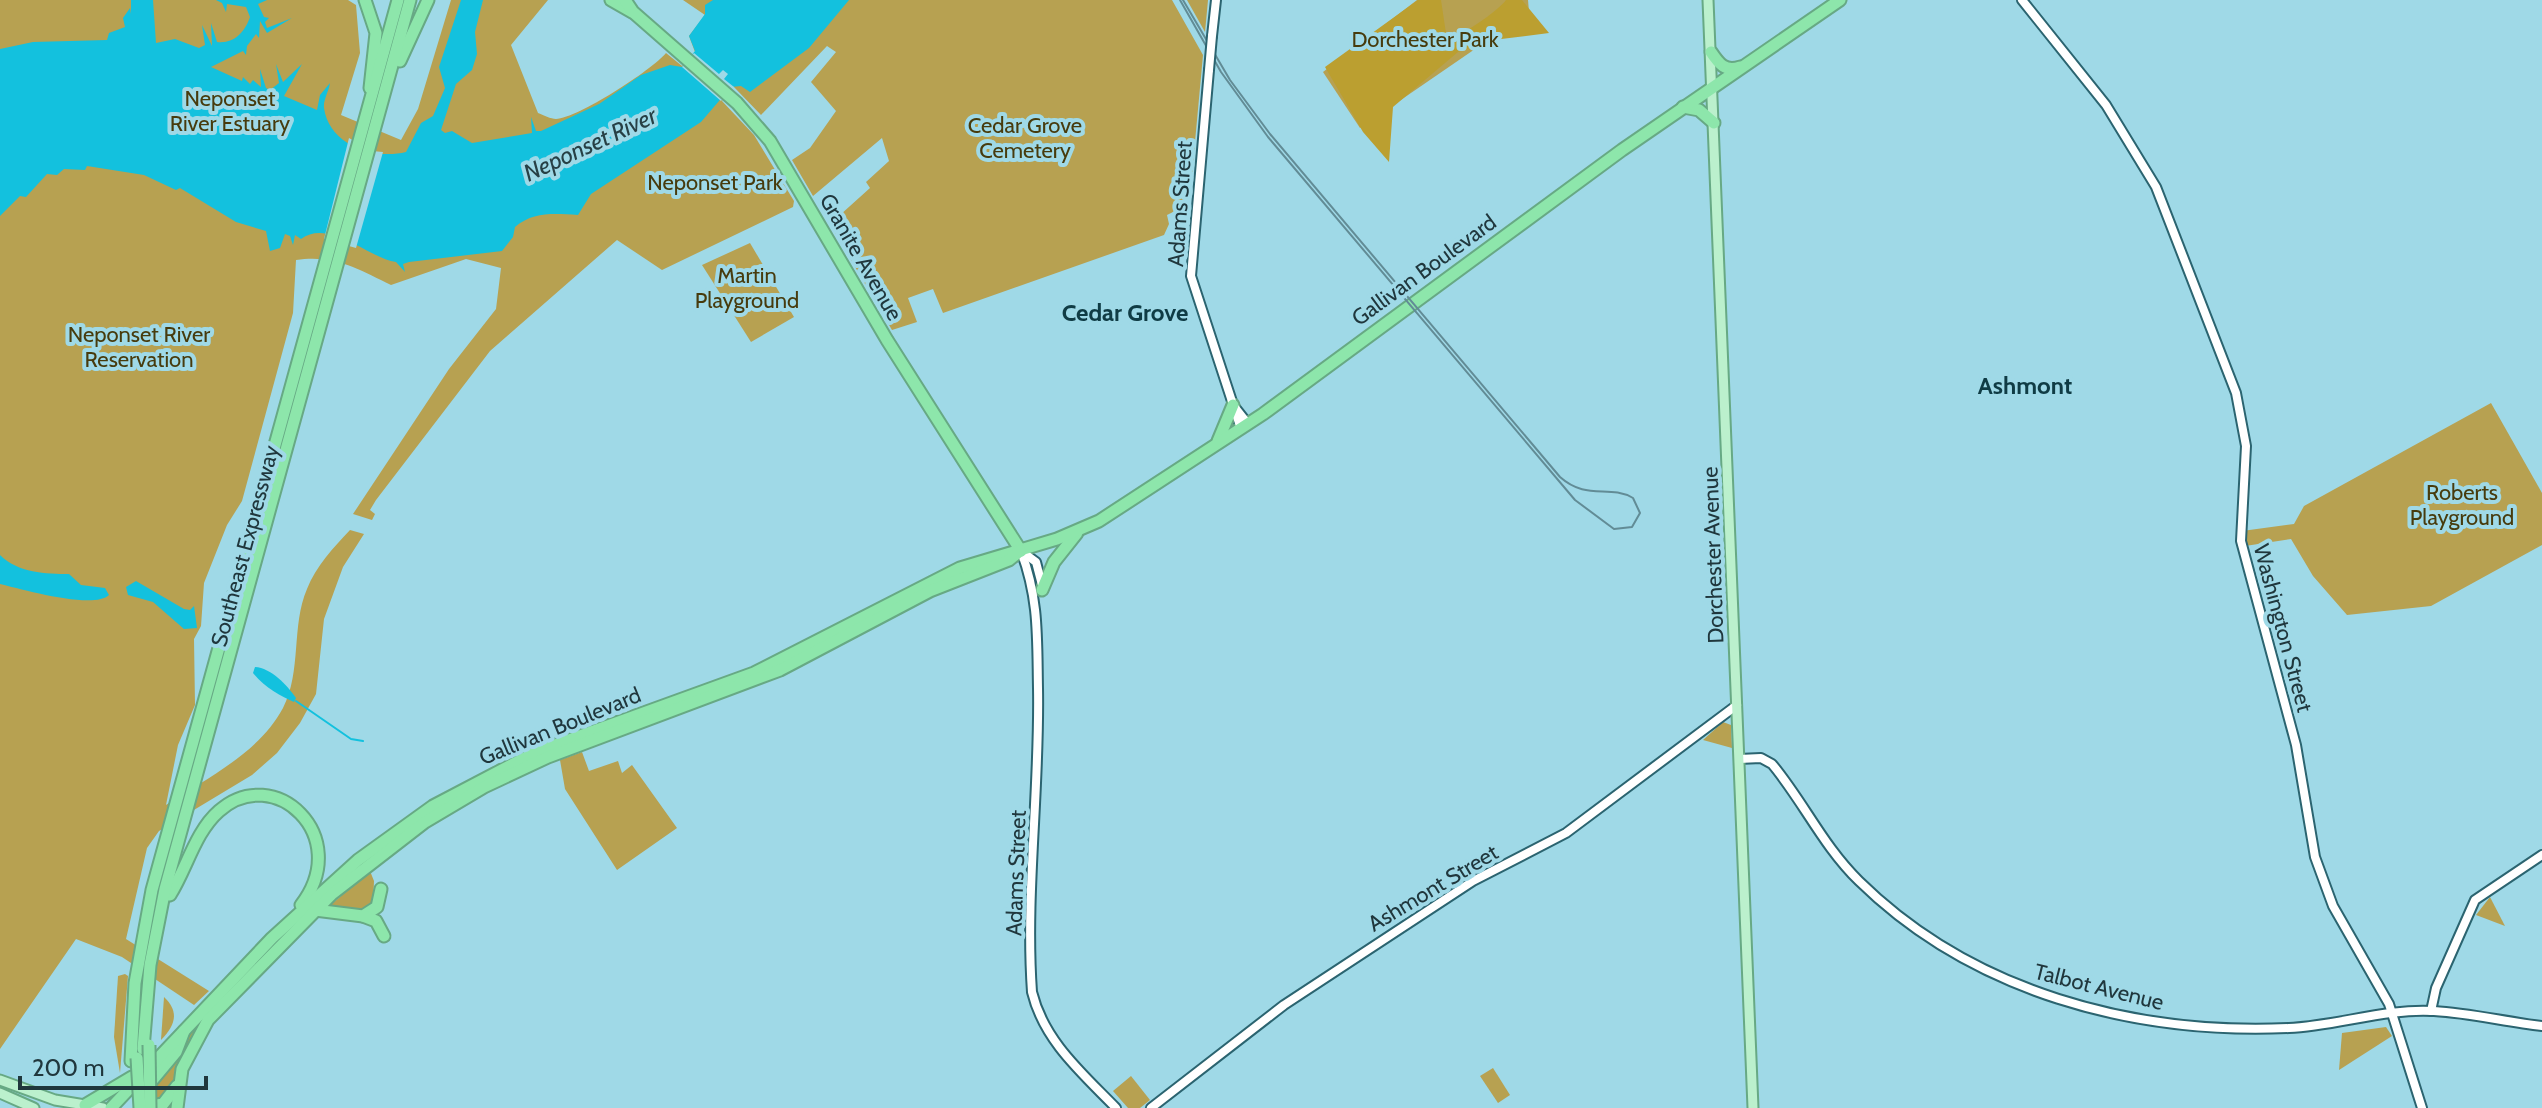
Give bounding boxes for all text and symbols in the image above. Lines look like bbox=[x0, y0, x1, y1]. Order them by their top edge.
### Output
park label: Dorchester Park bbox=[1351, 26, 1499, 53]
park label: Neponset River Estuary bbox=[170, 85, 290, 137]
water label: Neponset River bbox=[519, 100, 663, 187]
park label: Cedar Grove Cemetery bbox=[968, 112, 1082, 164]
street label: Adams Street bbox=[1162, 140, 1198, 268]
park label: Neponset Park bbox=[647, 169, 783, 196]
street label: Granite Avenue bbox=[814, 189, 908, 325]
street label: Gallivan Boulevard bbox=[1346, 209, 1502, 331]
park label: Martin Playground bbox=[695, 262, 799, 314]
district label: Cedar Grove bbox=[1062, 298, 1188, 327]
park label: Neponset River Reservation bbox=[68, 321, 210, 373]
district label: Ashmont bbox=[1978, 371, 2072, 400]
street label: Southeast Expressway bbox=[205, 442, 285, 650]
street label: Dorchester Avenue bbox=[1696, 466, 1730, 644]
park label: Roberts Playground bbox=[2410, 479, 2514, 531]
street label: Washington Street bbox=[2248, 541, 2319, 715]
street label: Gallivan Boulevard bbox=[475, 681, 645, 771]
street label: Adams Street bbox=[1000, 809, 1032, 936]
street label: Ashmont Street bbox=[1363, 838, 1503, 937]
street label: Talbot Avenue bbox=[2031, 958, 2167, 1016]
scale bar bbox=[20, 1040, 206, 1090]
text: 200 m bbox=[32, 1053, 105, 1082]

